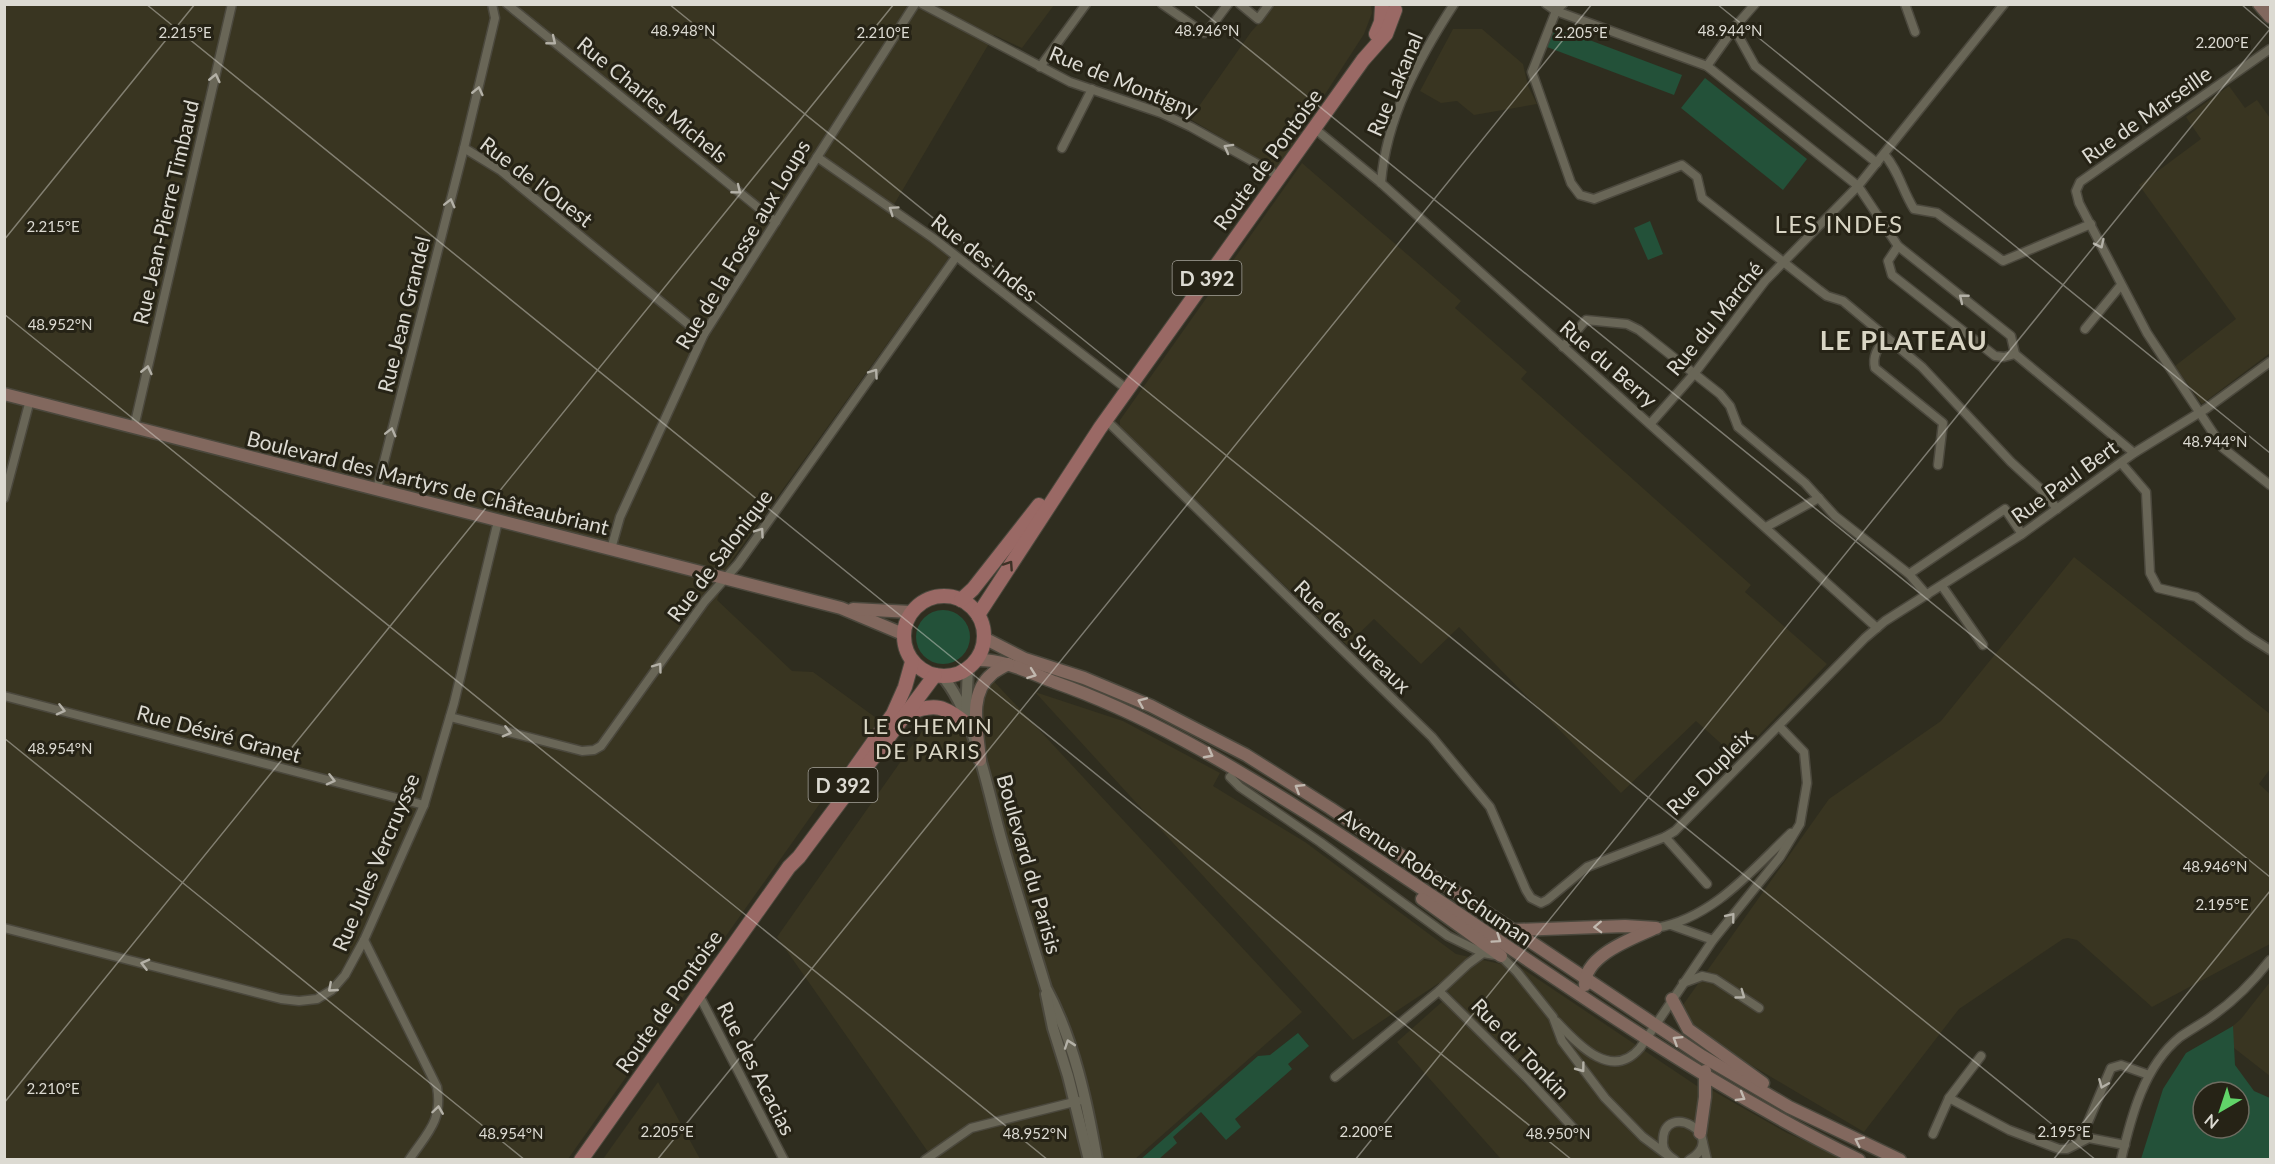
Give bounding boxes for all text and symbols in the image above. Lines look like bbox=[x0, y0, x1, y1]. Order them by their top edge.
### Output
text: 48.948°N bbox=[651, 21, 715, 39]
text: 48.946°N bbox=[1175, 21, 1239, 39]
text: 48.944°N bbox=[1698, 21, 1762, 39]
text: 2.215°E bbox=[158, 23, 212, 41]
text: 2.210°E bbox=[856, 23, 910, 41]
text: 2.205°E bbox=[1554, 23, 1608, 41]
street label: Rue Lakanal bbox=[1361, 28, 1427, 140]
street label: Rue Charles Michels bbox=[573, 31, 733, 167]
text: 2.200°E bbox=[2195, 33, 2249, 51]
one-way arrow bbox=[545, 34, 556, 45]
street label: Rue de Montigny bbox=[1046, 40, 1202, 122]
street label: Rue de Marseille bbox=[2076, 60, 2216, 168]
one-way arrow bbox=[207, 73, 220, 83]
street label: Route de Pontoise bbox=[1207, 84, 1327, 234]
one-way arrow bbox=[470, 86, 483, 96]
street label: Rue Jean-Pierre Timbaud bbox=[127, 97, 203, 327]
street label: Rue de l'Ouest bbox=[476, 131, 599, 232]
street label: Rue de la Fosse aux Loups bbox=[670, 135, 814, 353]
one-way arrow bbox=[1224, 144, 1234, 155]
one-way arrow bbox=[730, 183, 741, 194]
one-way arrow bbox=[443, 198, 456, 208]
one-way arrow bbox=[888, 206, 899, 217]
street label: Rue des Indes bbox=[927, 208, 1043, 306]
district label: LES INDES bbox=[1774, 209, 1904, 238]
text: 2.215°E bbox=[26, 217, 80, 235]
street label: Rue Jean Grandel bbox=[372, 233, 434, 395]
one-way arrow bbox=[2093, 237, 2105, 248]
street label: Rue du Marché bbox=[1660, 256, 1768, 380]
road number: D 392 bbox=[1172, 261, 1242, 295]
one-way arrow bbox=[1959, 295, 1970, 306]
street label: Rue du Berry bbox=[1555, 314, 1663, 412]
text: 48.952°N bbox=[28, 315, 92, 333]
district label: LE PLATEAU bbox=[1820, 323, 1988, 356]
one-way arrow bbox=[139, 366, 152, 376]
one-way arrow bbox=[866, 369, 877, 380]
street label: Boulevard des Martyrs de Châteaubriant bbox=[244, 425, 612, 539]
one-way arrow bbox=[384, 428, 397, 438]
text: 48.944°N bbox=[2183, 432, 2247, 450]
street label: Rue Paul Bert bbox=[2006, 434, 2122, 528]
street label: Rue de Salonique bbox=[661, 484, 777, 626]
one-way arrow bbox=[753, 528, 764, 539]
one-way arrow bbox=[1002, 561, 1013, 572]
street label: Rue des Sureaux bbox=[1290, 574, 1417, 698]
one-way arrow bbox=[650, 663, 661, 674]
one-way arrow bbox=[1026, 666, 1037, 679]
one-way arrow bbox=[1137, 697, 1148, 709]
street label: Rue Désiré Granet bbox=[134, 699, 304, 767]
one-way arrow bbox=[56, 703, 66, 716]
district label: LE CHEMIN DE PARIS bbox=[863, 712, 993, 764]
street label: Rue Dupleix bbox=[1661, 722, 1758, 819]
one-way arrow bbox=[501, 724, 511, 737]
text: 48.954°N bbox=[28, 739, 92, 757]
one-way arrow bbox=[1203, 747, 1214, 758]
road number: D 392 bbox=[808, 768, 878, 802]
street label: Rue Jules Vercruysse bbox=[326, 769, 424, 955]
street label: Boulevard du Parisis bbox=[992, 771, 1068, 957]
one-way arrow bbox=[326, 773, 336, 786]
one-way arrow bbox=[1295, 784, 1305, 796]
street label: Avenue Robert Schuman bbox=[1335, 802, 1537, 950]
text: 48.946°N bbox=[2183, 857, 2247, 875]
text: 2.195°E bbox=[2195, 895, 2249, 913]
one-way arrow bbox=[1723, 913, 1734, 924]
one-way arrow bbox=[1593, 921, 1602, 933]
street label: Route de Pontoise bbox=[609, 925, 727, 1077]
one-way arrow bbox=[1490, 932, 1501, 943]
one-way arrow bbox=[141, 959, 151, 971]
one-way arrow bbox=[328, 980, 339, 991]
one-way arrow bbox=[1734, 988, 1745, 999]
street label: Rue du Tonkin bbox=[1467, 993, 1575, 1103]
street label: Rue des Acacias bbox=[713, 997, 801, 1139]
one-way arrow bbox=[1673, 1035, 1683, 1047]
one-way arrow bbox=[1063, 1039, 1076, 1050]
one-way arrow bbox=[1574, 1061, 1585, 1072]
one-way arrow bbox=[2098, 1078, 2110, 1089]
text: 2.210°E bbox=[26, 1079, 80, 1097]
north arrow bbox=[2191, 1080, 2251, 1140]
one-way arrow bbox=[1735, 1090, 1745, 1101]
one-way arrow bbox=[431, 1105, 443, 1114]
text: N bbox=[2200, 1111, 2222, 1133]
text: 2.205°E bbox=[640, 1122, 694, 1140]
text: 2.200°E bbox=[1339, 1122, 1393, 1140]
text: 2.195°E bbox=[2037, 1122, 2091, 1140]
text: 48.954°N bbox=[479, 1124, 543, 1142]
text: 48.952°N bbox=[1003, 1124, 1067, 1142]
text: 48.950°N bbox=[1526, 1124, 1590, 1142]
one-way arrow bbox=[1855, 1137, 1866, 1148]

